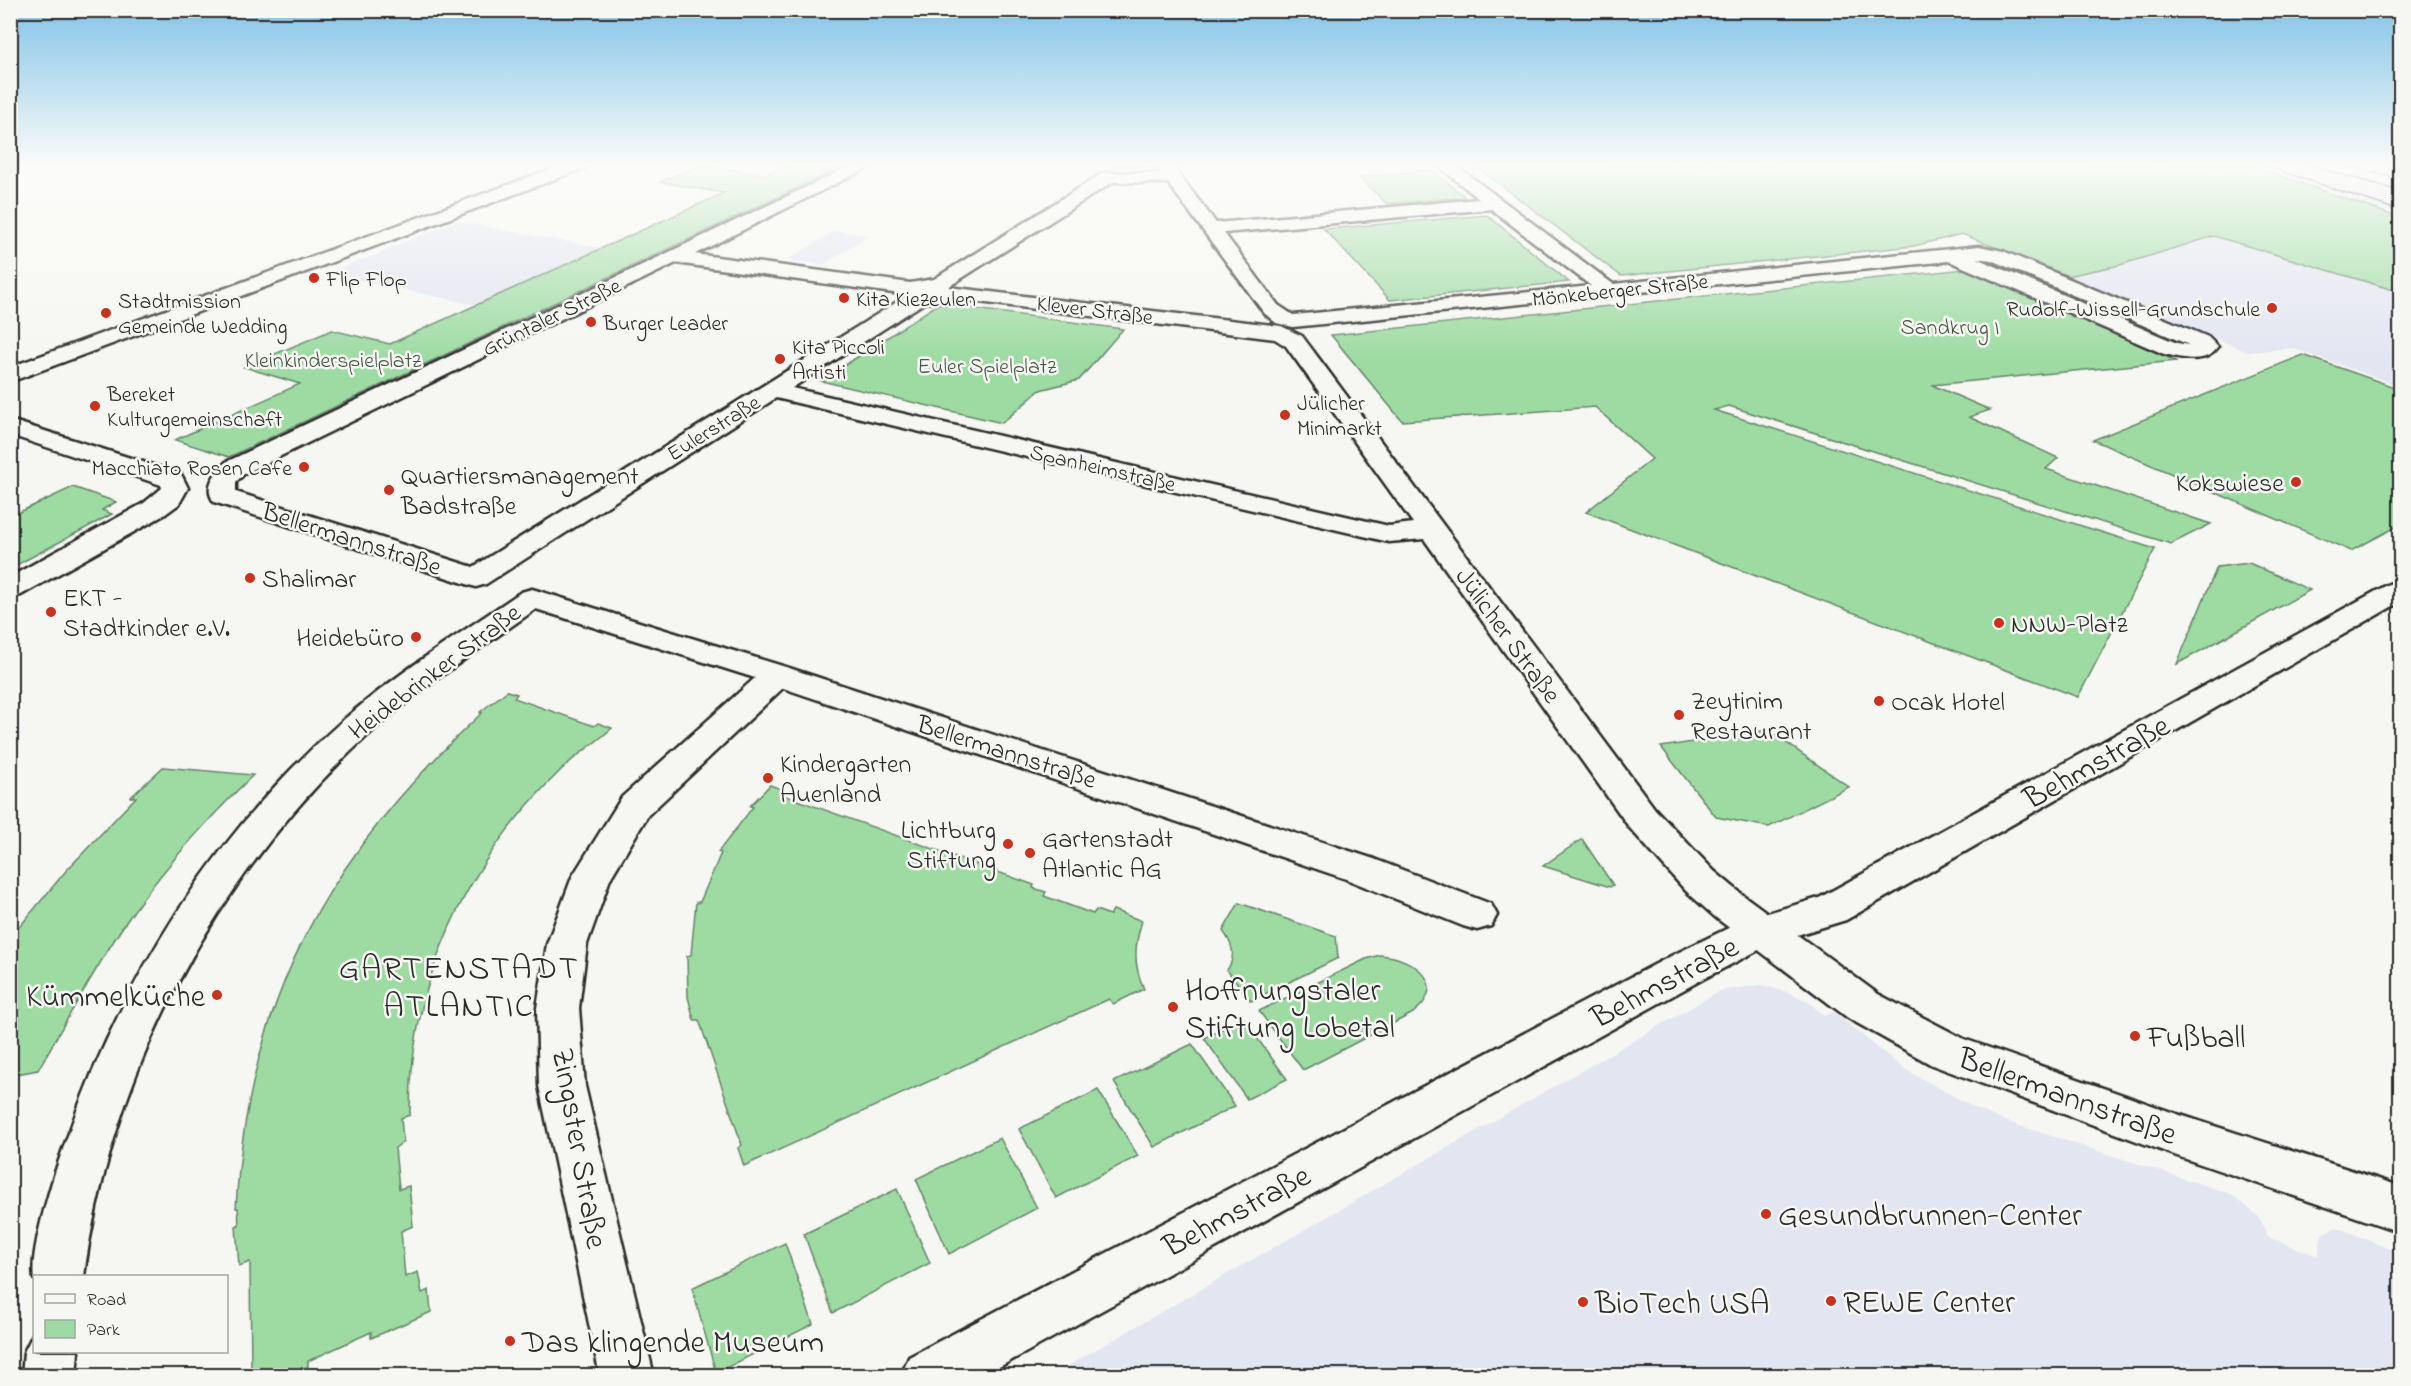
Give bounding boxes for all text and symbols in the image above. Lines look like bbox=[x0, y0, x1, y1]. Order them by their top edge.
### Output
place label: Flip Flop bbox=[325, 265, 407, 297]
street label: Mönkeberger Straße bbox=[1531, 267, 1710, 318]
marker: Flip Flop bbox=[307, 271, 321, 285]
street label: Grüntaler Straße bbox=[478, 271, 627, 366]
place label: Kita Kiezeulen bbox=[856, 285, 976, 317]
place label: Stadtmission Gemeinde Wedding bbox=[118, 287, 288, 345]
street label: Klever Straße bbox=[1035, 289, 1155, 335]
marker: Kita Kiezeulen bbox=[837, 291, 851, 305]
place label: Rudolf-Wissell-Grundschule bbox=[2006, 295, 2260, 327]
marker: Rudolf-Wissell-Grundschule bbox=[2265, 301, 2279, 315]
marker: Stadtmission Gemeinde Wedding bbox=[99, 306, 113, 320]
place label: Burger Leader bbox=[602, 309, 728, 342]
park label: Sandkrug I bbox=[1901, 313, 1999, 346]
marker: Burger Leader bbox=[584, 315, 598, 329]
place label: Kita Piccoli Artisti bbox=[792, 333, 885, 390]
park label: Kleinkinderspielplatz bbox=[245, 346, 422, 378]
marker: Kita Piccoli Artisti bbox=[773, 352, 787, 366]
park label: Euler Spielplatz bbox=[918, 352, 1057, 384]
place label: Bereket Kulturgemeinschaft bbox=[106, 380, 283, 438]
street label: Eulerstraße bbox=[662, 388, 768, 471]
place label: Jülicher Minimarkt bbox=[1297, 389, 1383, 446]
marker: Bereket Kulturgemeinschaft bbox=[88, 399, 102, 413]
marker: Jülicher Minimarkt bbox=[1278, 408, 1292, 422]
street label: Spanheimstraße bbox=[1026, 438, 1179, 502]
place label: Macchiato Rosen Cafe bbox=[92, 454, 292, 486]
place label: Quartiersmanagement Badstraße bbox=[400, 459, 639, 527]
marker: Macchiato Rosen Cafe bbox=[297, 460, 311, 474]
place label: Kokswiese bbox=[2176, 466, 2284, 504]
marker: Kokswiese bbox=[2289, 475, 2303, 489]
marker: Quartiersmanagement Badstraße bbox=[382, 483, 396, 497]
street label: Bellermannstraße bbox=[255, 494, 446, 588]
street label: Jülicher Straße bbox=[1444, 561, 1569, 713]
place label: Shalimar bbox=[262, 562, 357, 600]
marker: Shalimar bbox=[243, 571, 257, 585]
place label: EKT - Stadtkinder e.V. bbox=[63, 581, 230, 649]
street label: Heidebrinker Straße bbox=[342, 596, 530, 751]
marker: EKT - Stadtkinder e.V. bbox=[44, 605, 58, 619]
place label: NNW-Platz bbox=[2011, 607, 2128, 645]
marker: NNW-Platz bbox=[1992, 616, 2006, 630]
place label: Heidebüro bbox=[296, 621, 404, 659]
marker: Heidebüro bbox=[409, 630, 423, 644]
place label: Zeytinim Restaurant bbox=[1691, 684, 1812, 752]
place label: Ocak Hotel bbox=[1891, 685, 2005, 723]
marker: Ocak Hotel bbox=[1872, 694, 1886, 708]
street label: Behmstraße bbox=[2015, 704, 2180, 824]
street label: Bellermannstraße bbox=[910, 707, 1101, 801]
marker: Zeytinim Restaurant bbox=[1672, 708, 1686, 722]
place label: Kindergarten Auenland bbox=[780, 747, 911, 815]
marker: Kindergarten Auenland bbox=[761, 771, 775, 785]
place label: Lichtburg Stiftung bbox=[901, 813, 996, 881]
place label: Gartenstadt Atlantic AG bbox=[1042, 822, 1173, 890]
marker: Lichtburg Stiftung bbox=[1001, 837, 1015, 851]
marker: Gartenstadt Atlantic AG bbox=[1023, 846, 1037, 860]
street label: Behmstraße bbox=[1583, 925, 1748, 1043]
district label: GARTENSTADT ATLANTIC bbox=[339, 946, 579, 1032]
place label: Hoffnungstaler Stiftung Lobetal bbox=[1185, 969, 1395, 1053]
place label: Kümmelküche bbox=[26, 975, 206, 1022]
marker: Kümmelküche bbox=[210, 988, 224, 1002]
marker: Hoffnungstaler Stiftung Lobetal bbox=[1166, 1000, 1180, 1014]
place label: Fußball bbox=[2146, 1016, 2245, 1063]
marker: Fußball bbox=[2128, 1029, 2142, 1043]
street label: Bellermannstraße bbox=[1950, 1037, 2183, 1160]
street label: Zingster Straße bbox=[537, 1045, 618, 1253]
street label: Behmstraße bbox=[1155, 1154, 1320, 1272]
place label: Gesundbrunnen-Center bbox=[1778, 1194, 2082, 1241]
marker: Gesundbrunnen-Center bbox=[1759, 1207, 1773, 1221]
legend bbox=[33, 1275, 228, 1353]
place label: REWE Center bbox=[1843, 1281, 2015, 1328]
place label: BioTech USA bbox=[1594, 1282, 1770, 1329]
text: Road bbox=[87, 1288, 126, 1314]
marker: REWE Center bbox=[1824, 1294, 1838, 1308]
marker: BioTech USA bbox=[1576, 1295, 1590, 1309]
text: Park bbox=[87, 1318, 120, 1344]
place label: Das klingende Museum bbox=[521, 1321, 824, 1368]
marker: Das klingende Museum bbox=[503, 1334, 517, 1348]

